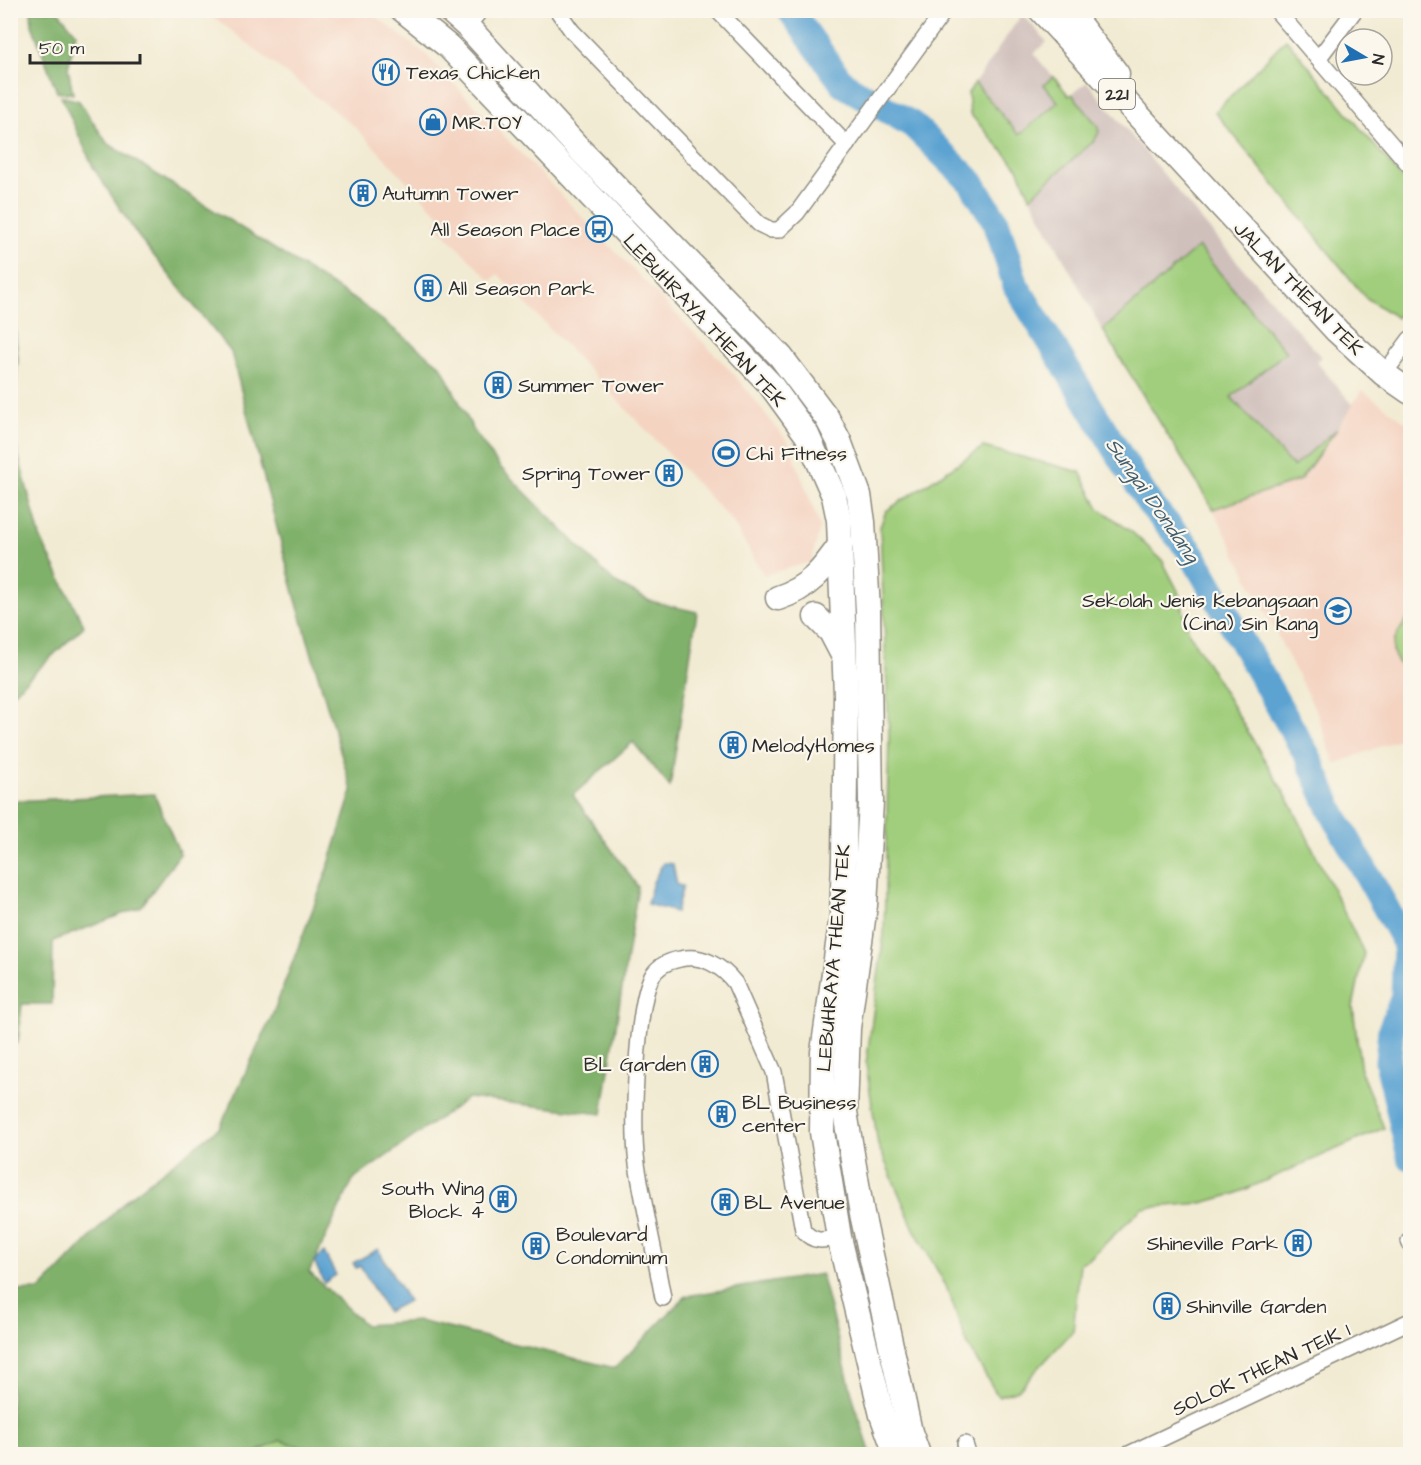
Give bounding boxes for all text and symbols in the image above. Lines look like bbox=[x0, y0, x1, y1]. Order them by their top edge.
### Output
scale bar bbox=[30, 27, 140, 65]
north arrow bbox=[1334, 27, 1394, 87]
text: 50 m bbox=[39, 36, 84, 61]
text: N bbox=[1366, 53, 1389, 66]
restaurant icon: Texas Chicken bbox=[371, 57, 401, 87]
place label: Texas Chicken bbox=[406, 59, 540, 87]
road number: 221 bbox=[1099, 79, 1135, 109]
shop icon: MR.TOY bbox=[418, 107, 448, 137]
place label: MR.TOY bbox=[452, 109, 522, 137]
building icon: Autumn Tower bbox=[348, 178, 378, 208]
place label: Autumn Tower bbox=[382, 180, 519, 208]
bus stop icon: All Season Place bbox=[584, 214, 614, 244]
street label: JALAN THEAN TEK bbox=[1227, 215, 1370, 362]
place label: All Season Place bbox=[430, 216, 580, 244]
street label: LEBUHRAYA THEAN TEK bbox=[616, 228, 792, 414]
building icon: All Season Park bbox=[413, 273, 443, 303]
place label: All Season Park bbox=[448, 275, 595, 303]
building icon: Summer Tower bbox=[483, 370, 513, 400]
place label: Summer Tower bbox=[518, 372, 664, 400]
water label: Sungai Dondang bbox=[1098, 432, 1207, 570]
sports icon: Chi Fitness bbox=[711, 438, 741, 468]
place label: Chi Fitness bbox=[746, 440, 847, 468]
building icon: Spring Tower bbox=[654, 458, 684, 488]
place label: Spring Tower bbox=[522, 460, 650, 489]
place label: Sekolah Jenis Kebangsaan (Cina) Sin Kang bbox=[1082, 587, 1318, 639]
school or university icon: Sekolah Jenis Kebangsaan (Cina) Sin Kang bbox=[1323, 596, 1353, 626]
building icon: MelodyHomes bbox=[718, 730, 748, 760]
place label: MelodyHomes bbox=[752, 732, 875, 761]
street label: LEBUHRAYA THEAN TEK bbox=[810, 843, 858, 1073]
building icon: BL Garden bbox=[690, 1049, 720, 1079]
place label: BL Garden bbox=[584, 1051, 686, 1079]
place label: BL Business center bbox=[742, 1089, 856, 1140]
building icon: BL Business center bbox=[707, 1099, 737, 1129]
place label: South Wing Block 4 bbox=[382, 1175, 484, 1226]
building icon: South Wing Block 4 bbox=[488, 1184, 518, 1214]
building icon: BL Avenue bbox=[710, 1187, 740, 1217]
place label: BL Avenue bbox=[744, 1189, 845, 1217]
place label: Boulevard Condominum bbox=[556, 1221, 668, 1272]
building icon: Shineville Park bbox=[1283, 1228, 1313, 1258]
place label: Shineville Park bbox=[1147, 1230, 1278, 1258]
building icon: Boulevard Condominum bbox=[521, 1231, 551, 1261]
building icon: Shinville Garden bbox=[1152, 1291, 1182, 1321]
place label: Shinville Garden bbox=[1186, 1293, 1326, 1321]
street label: SOLOK THEAN TEIK 1 bbox=[1168, 1316, 1355, 1423]

